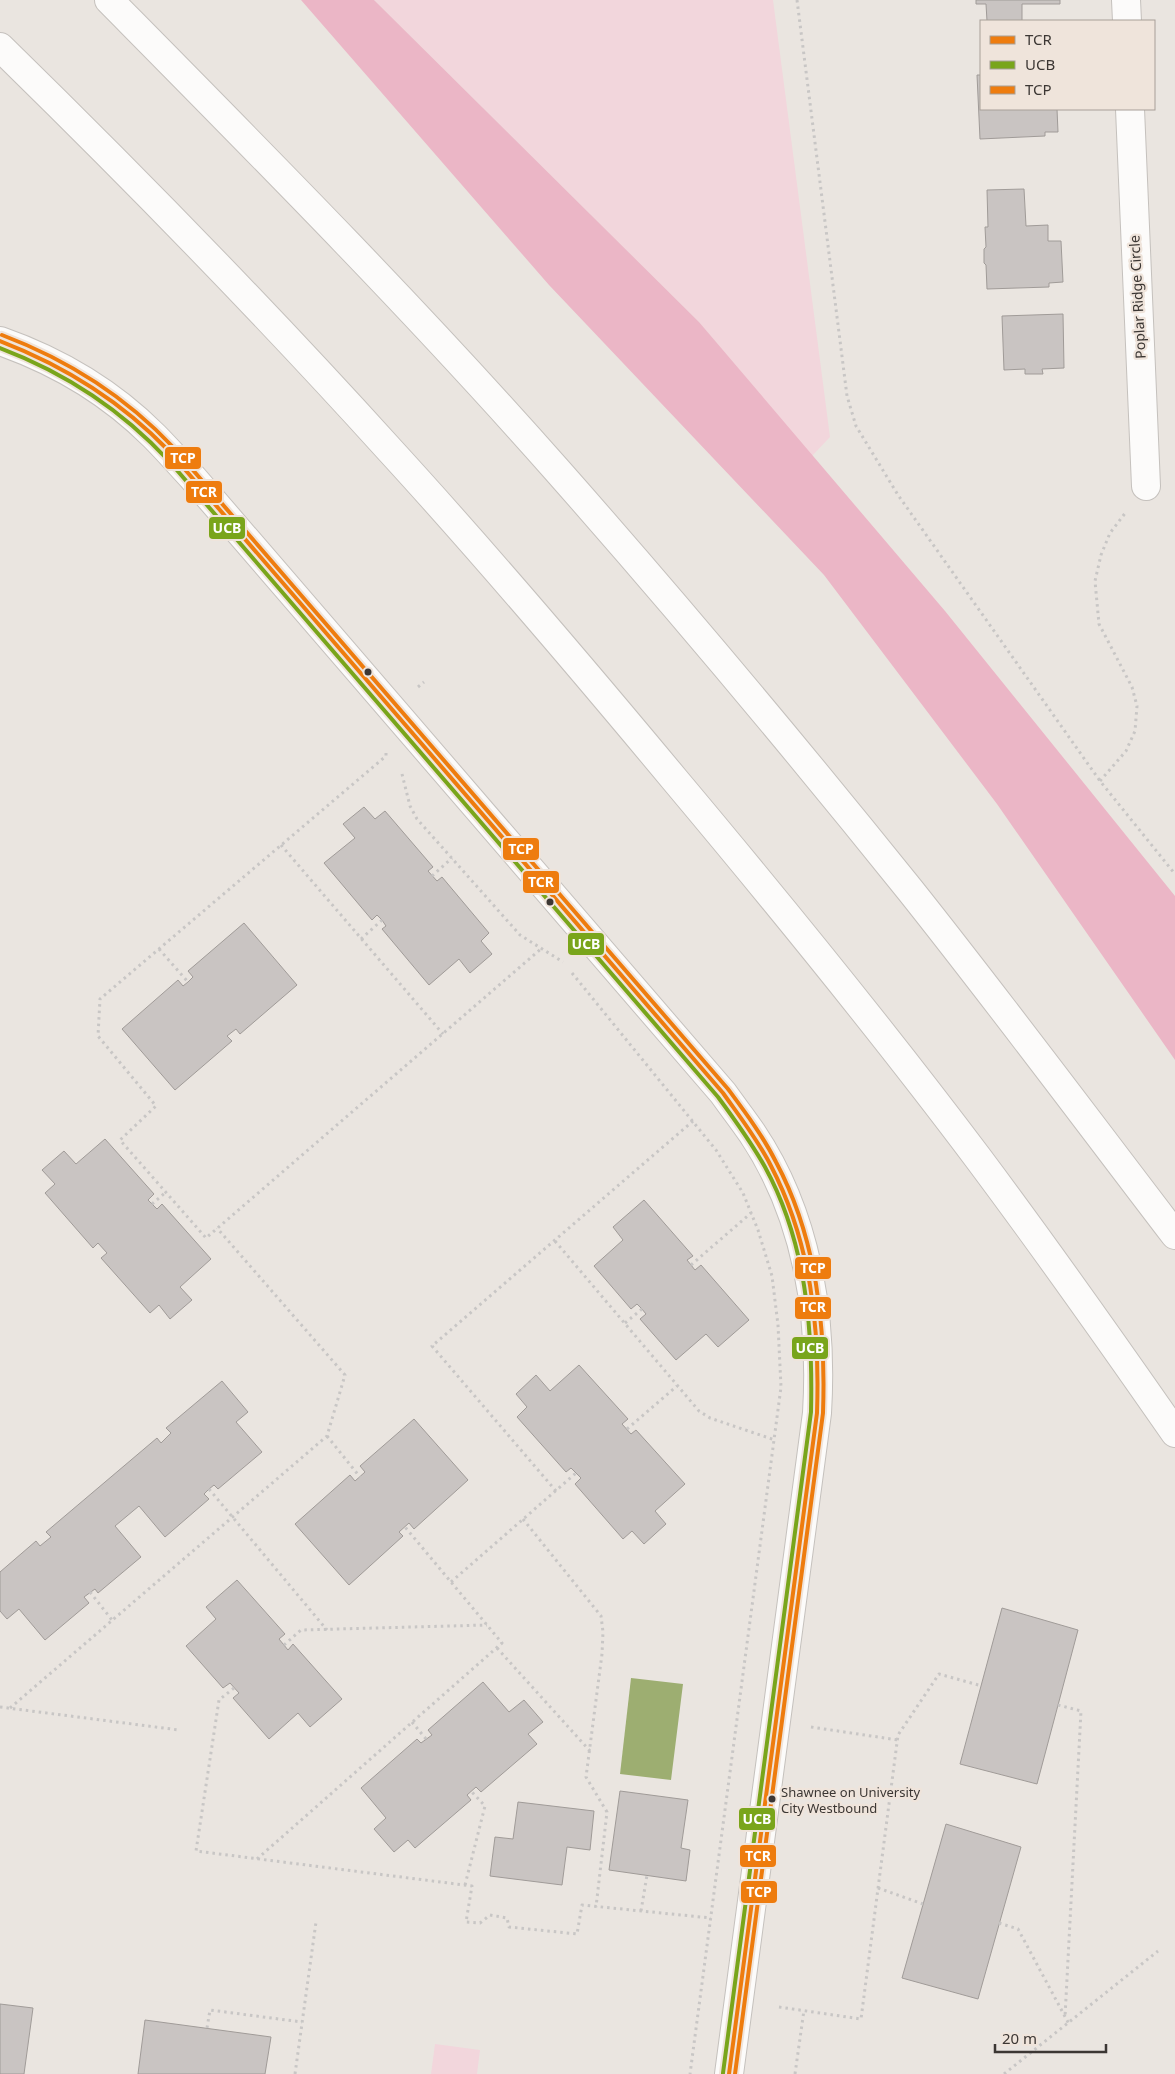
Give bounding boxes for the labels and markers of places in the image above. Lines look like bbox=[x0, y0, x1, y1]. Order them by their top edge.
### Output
unlabelled marker bbox=[363, 667, 373, 677]
unlabelled marker bbox=[545, 897, 555, 907]
place label: Shawnee on University City Westbound bbox=[781, 1783, 921, 1817]
marker: Shawnee on University City Westbound bbox=[767, 1794, 777, 1804]

